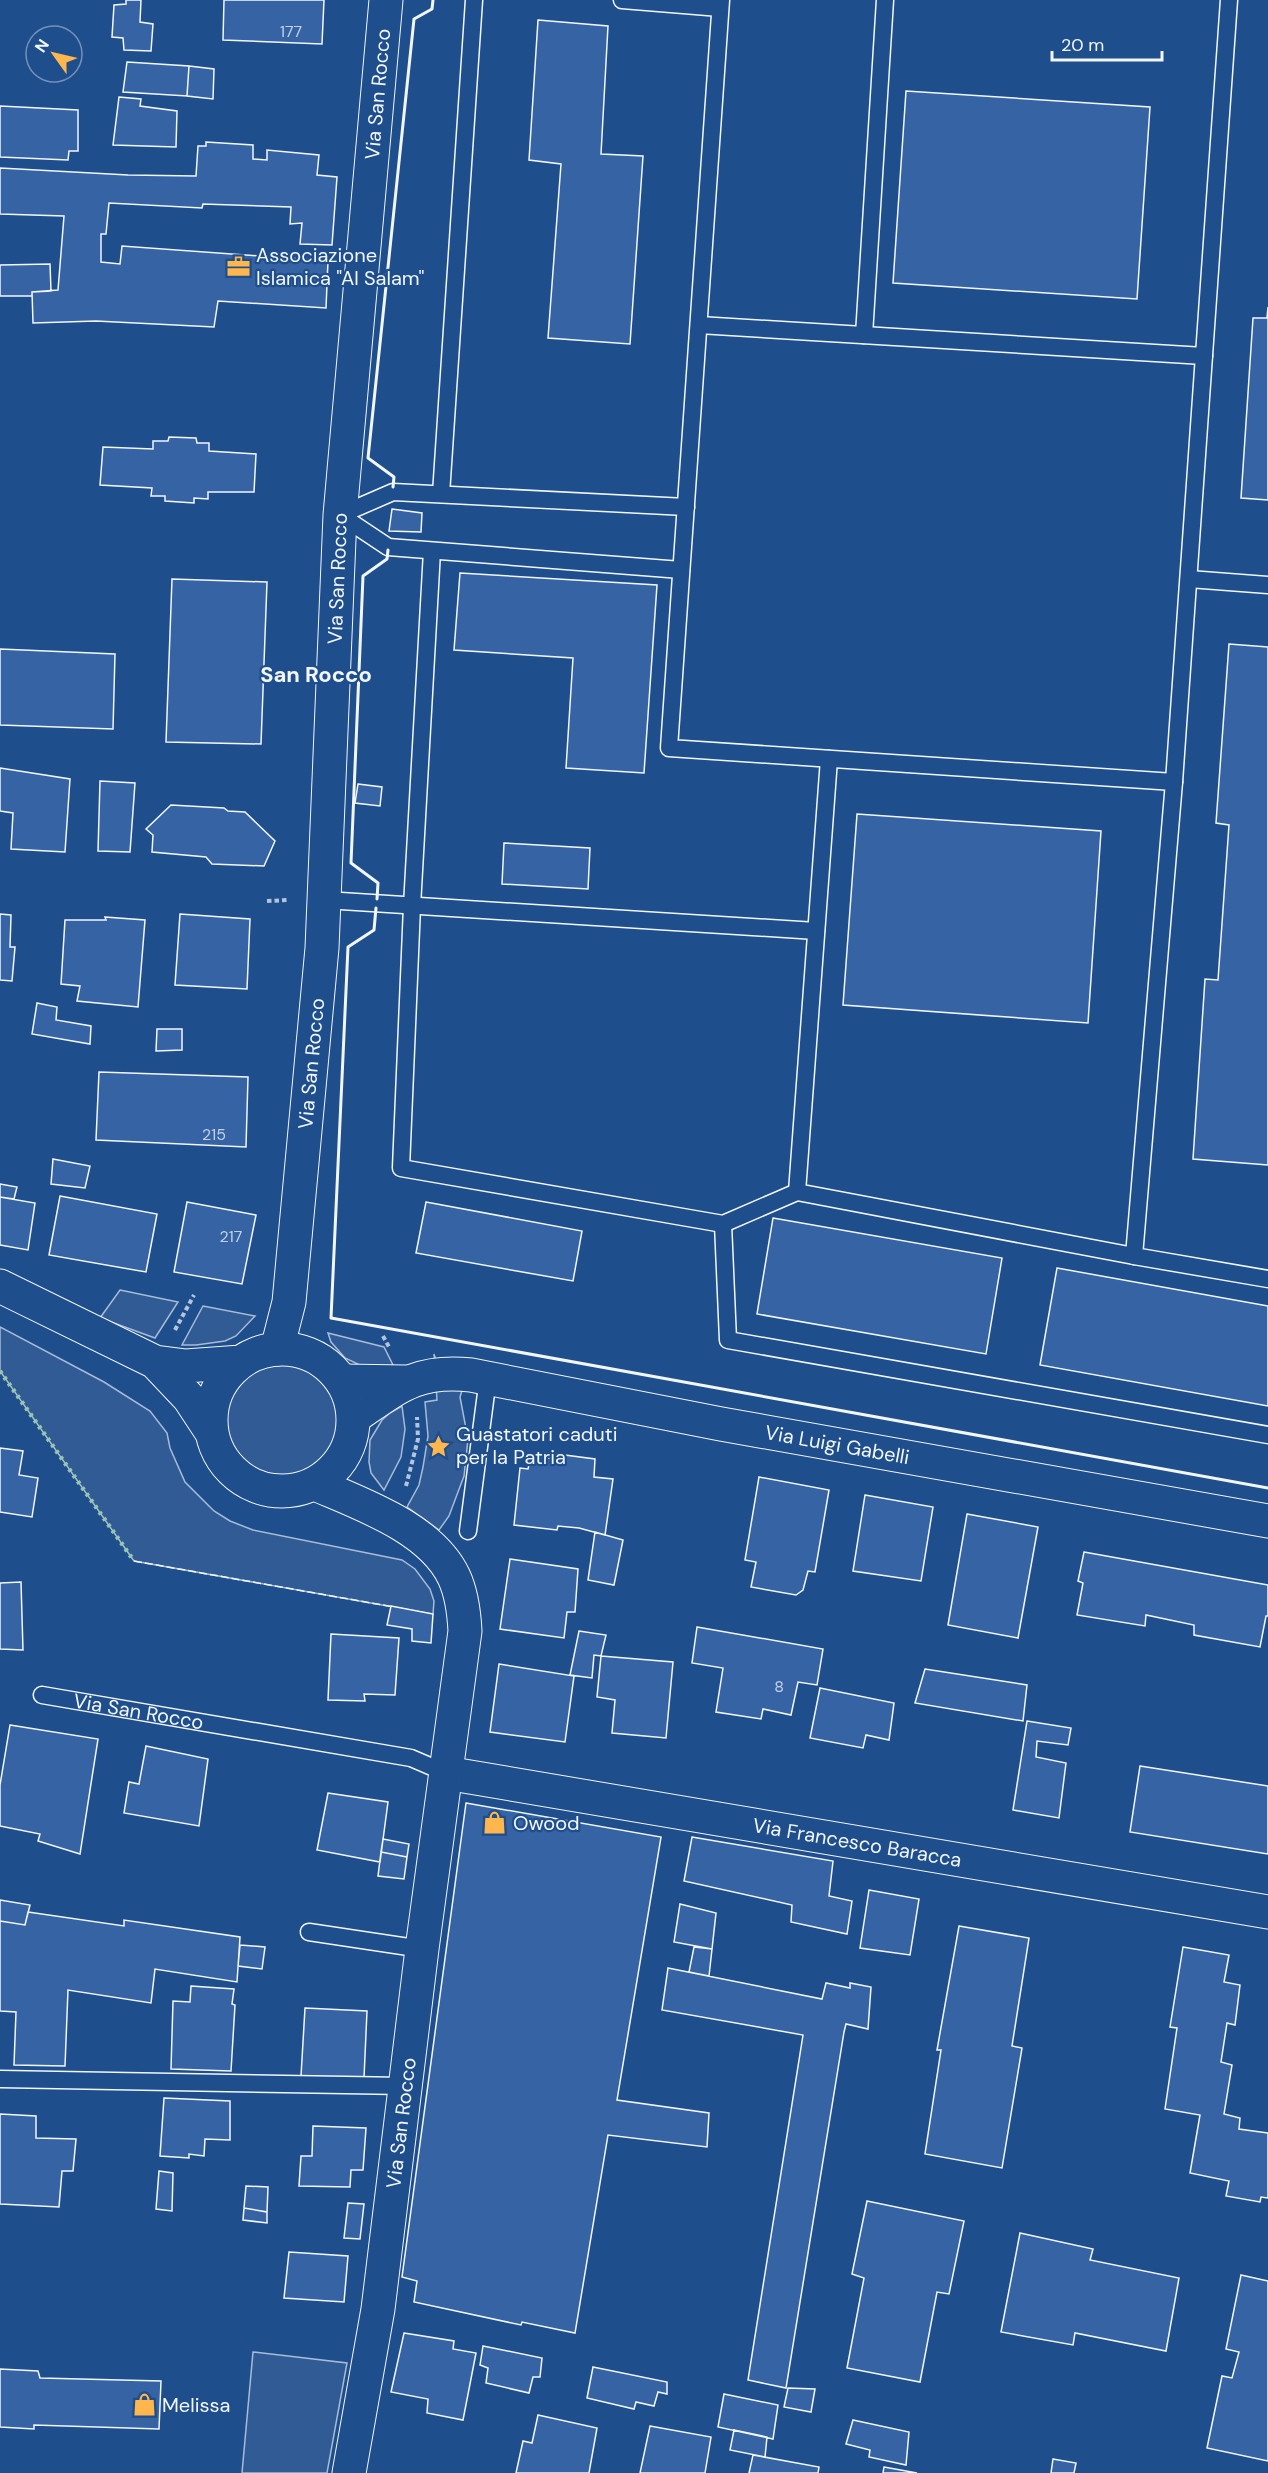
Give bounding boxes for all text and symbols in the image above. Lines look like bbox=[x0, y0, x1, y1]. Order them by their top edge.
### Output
house number: 177 bbox=[280, 21, 302, 42]
north arrow bbox=[24, 24, 84, 84]
scale bar bbox=[1052, 24, 1162, 62]
street label: Via San Rocco bbox=[359, 27, 396, 161]
text: 20 m bbox=[1061, 33, 1104, 57]
text: N bbox=[30, 35, 54, 57]
place label: Associazione Islamica "Al Salam" bbox=[256, 242, 425, 291]
office icon: Associazione Islamica "Al Salam" bbox=[225, 253, 251, 279]
street label: Via San Rocco bbox=[322, 512, 353, 645]
district label: San Rocco bbox=[260, 660, 372, 689]
street label: Via San Rocco bbox=[292, 997, 330, 1130]
house number: 215 bbox=[202, 1124, 226, 1145]
house number: 217 bbox=[220, 1226, 242, 1247]
street label: Via Luigi Gabelli bbox=[763, 1419, 911, 1470]
place label: Guastatori caduti per la Patria bbox=[456, 1421, 617, 1470]
place icon: Guastatori caduti per la Patria bbox=[425, 1433, 451, 1459]
house number: 8 bbox=[774, 1676, 784, 1697]
street label: Via San Rocco bbox=[72, 1688, 206, 1735]
shop icon: Owood bbox=[482, 1810, 508, 1836]
place label: Owood bbox=[513, 1810, 580, 1836]
street label: Via Francesco Baracca bbox=[751, 1812, 964, 1873]
street label: Via San Rocco bbox=[380, 2056, 422, 2190]
shop icon: Melissa bbox=[131, 2392, 157, 2418]
place label: Melissa bbox=[162, 2392, 230, 2418]

